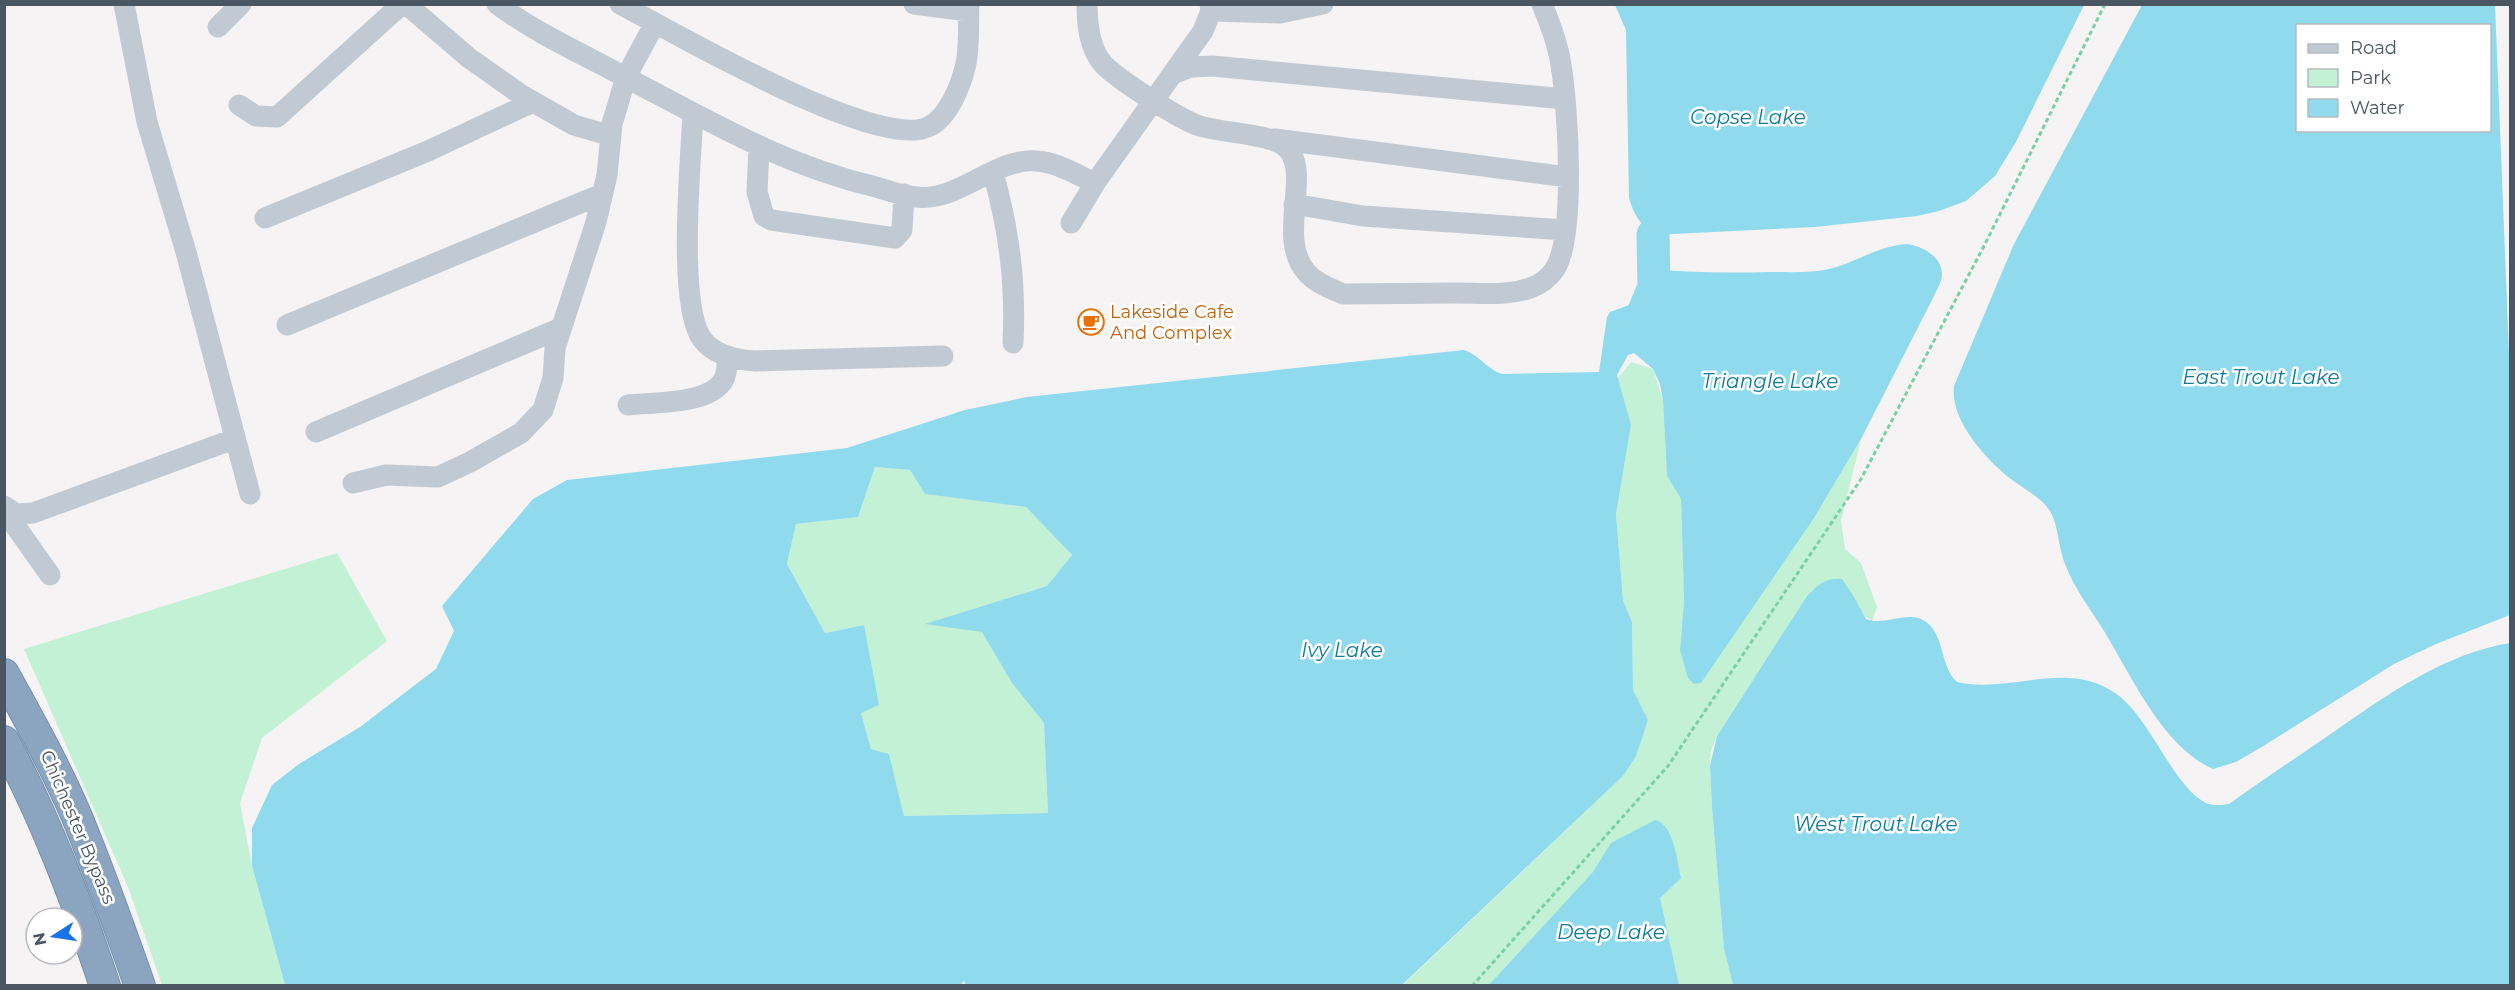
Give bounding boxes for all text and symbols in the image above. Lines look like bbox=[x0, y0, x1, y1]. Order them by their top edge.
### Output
legend bbox=[2296, 24, 2491, 132]
text: Road bbox=[2350, 37, 2397, 59]
text: Park bbox=[2350, 67, 2391, 89]
text: Water bbox=[2350, 97, 2405, 119]
water label: Copse Lake bbox=[1690, 105, 1806, 129]
place label: Lakeside Cafe And Complex bbox=[1110, 301, 1234, 344]
cafe icon: Lakeside Cafe And Complex bbox=[1076, 307, 1106, 337]
water label: East Trout Lake bbox=[2183, 365, 2339, 389]
water label: Triangle Lake bbox=[1702, 369, 1838, 393]
water label: Ivy Lake bbox=[1301, 638, 1383, 662]
street label: Chichester Bypass bbox=[36, 747, 120, 907]
water label: West Trout Lake bbox=[1795, 812, 1958, 836]
north arrow bbox=[24, 906, 84, 966]
water label: Deep Lake bbox=[1557, 920, 1665, 944]
text: N bbox=[29, 931, 50, 947]

